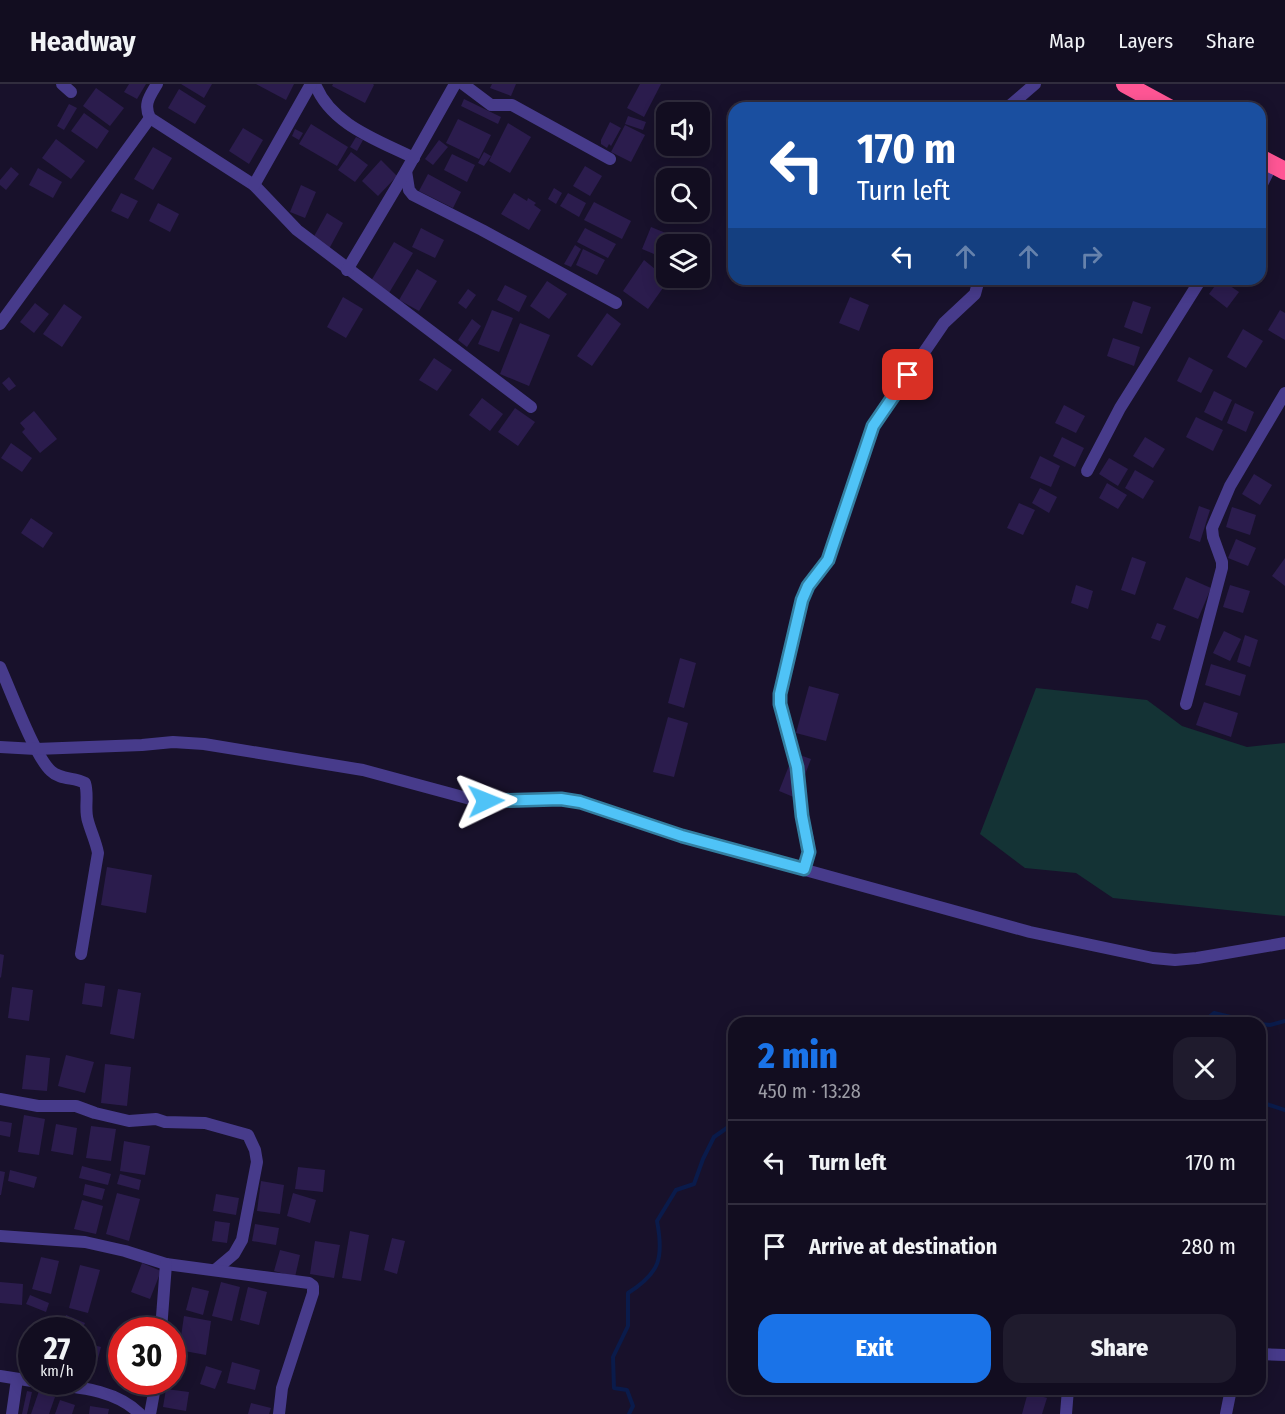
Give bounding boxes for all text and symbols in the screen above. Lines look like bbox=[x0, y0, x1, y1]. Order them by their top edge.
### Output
text: Headway bbox=[30, 25, 136, 58]
text: Map bbox=[1049, 28, 1085, 54]
text: Layers bbox=[1118, 28, 1173, 54]
text: Share bbox=[1206, 28, 1255, 54]
map controls bbox=[656, 102, 710, 288]
button: sound bbox=[656, 102, 710, 156]
text: 170 m bbox=[857, 124, 956, 174]
icon: left bbox=[758, 126, 836, 204]
button: search bbox=[656, 168, 710, 222]
text: Turn left bbox=[857, 175, 950, 207]
button: layers bbox=[656, 234, 710, 288]
icon: left bbox=[886, 240, 919, 273]
icon: ahead bbox=[949, 240, 982, 273]
icon: ahead bbox=[1012, 240, 1045, 273]
icon: right bbox=[1075, 240, 1108, 273]
pin bbox=[882, 349, 933, 400]
icon: arrive bbox=[891, 358, 924, 391]
position arrow bbox=[454, 769, 518, 833]
text: 2 min bbox=[758, 1034, 838, 1078]
button: close bbox=[1173, 1037, 1236, 1100]
text: 450 m · 13:28 bbox=[758, 1079, 861, 1103]
icon: left bbox=[758, 1146, 791, 1179]
text: Turn left bbox=[809, 1149, 887, 1176]
text: 170 m bbox=[1185, 1149, 1236, 1176]
icon: arrive bbox=[758, 1230, 791, 1263]
text: Arrive at destination bbox=[809, 1233, 997, 1260]
text: 280 m bbox=[1182, 1233, 1236, 1260]
button: Exit bbox=[758, 1314, 991, 1383]
button: Share bbox=[1003, 1314, 1236, 1383]
speed limit sign: 30 bbox=[108, 1317, 186, 1395]
text: 27 bbox=[44, 1331, 70, 1367]
text: km/h bbox=[40, 1362, 74, 1380]

